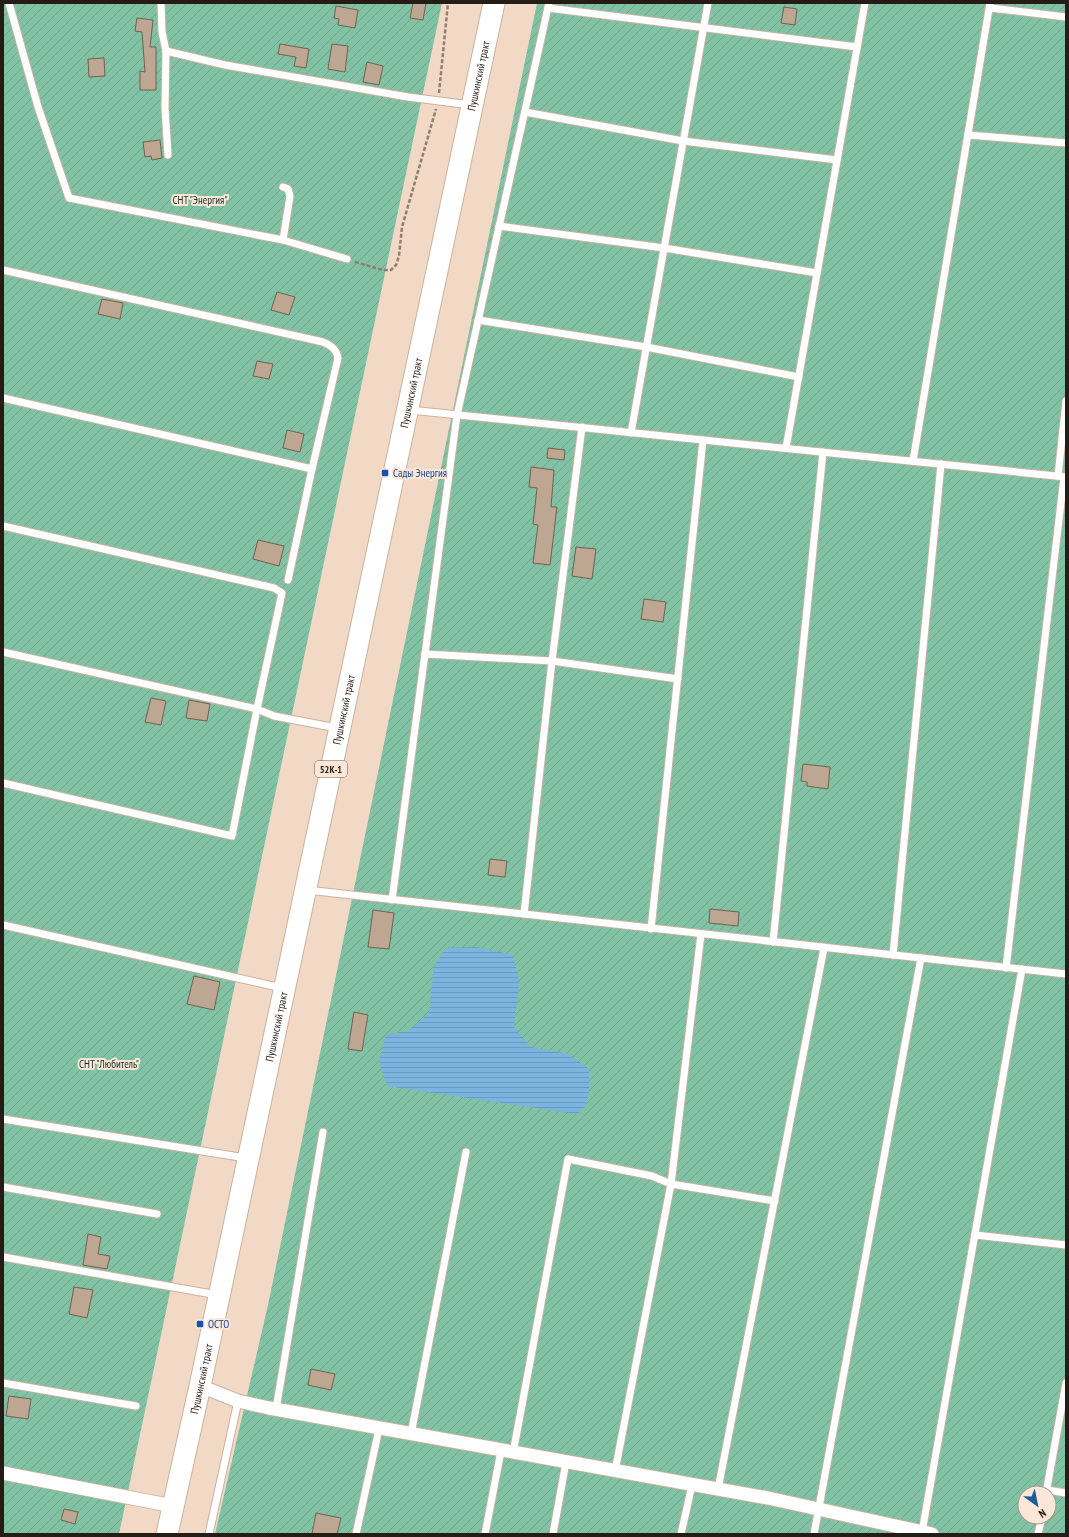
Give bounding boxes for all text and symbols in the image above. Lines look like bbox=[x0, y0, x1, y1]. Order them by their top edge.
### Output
street label: Пушкинский тракт bbox=[464, 39, 493, 112]
park label: СНТ "Энергия" bbox=[172, 193, 228, 207]
street label: Пушкинский тракт bbox=[397, 356, 425, 429]
place label: Сады Энергия bbox=[393, 466, 447, 480]
marker: Сады Энергия bbox=[380, 468, 390, 478]
street label: Пушкинский тракт bbox=[330, 673, 358, 746]
road number: 52К-1 bbox=[315, 761, 347, 777]
street label: Пушкинский тракт bbox=[262, 990, 291, 1063]
park label: СНТ "Любитель" bbox=[79, 1057, 139, 1071]
place label: ОСТО bbox=[208, 1317, 229, 1331]
marker: ОСТО bbox=[195, 1319, 205, 1329]
street label: Пушкинский тракт bbox=[187, 1342, 216, 1415]
north arrow bbox=[1017, 1485, 1057, 1525]
text: N bbox=[1036, 1506, 1049, 1521]

